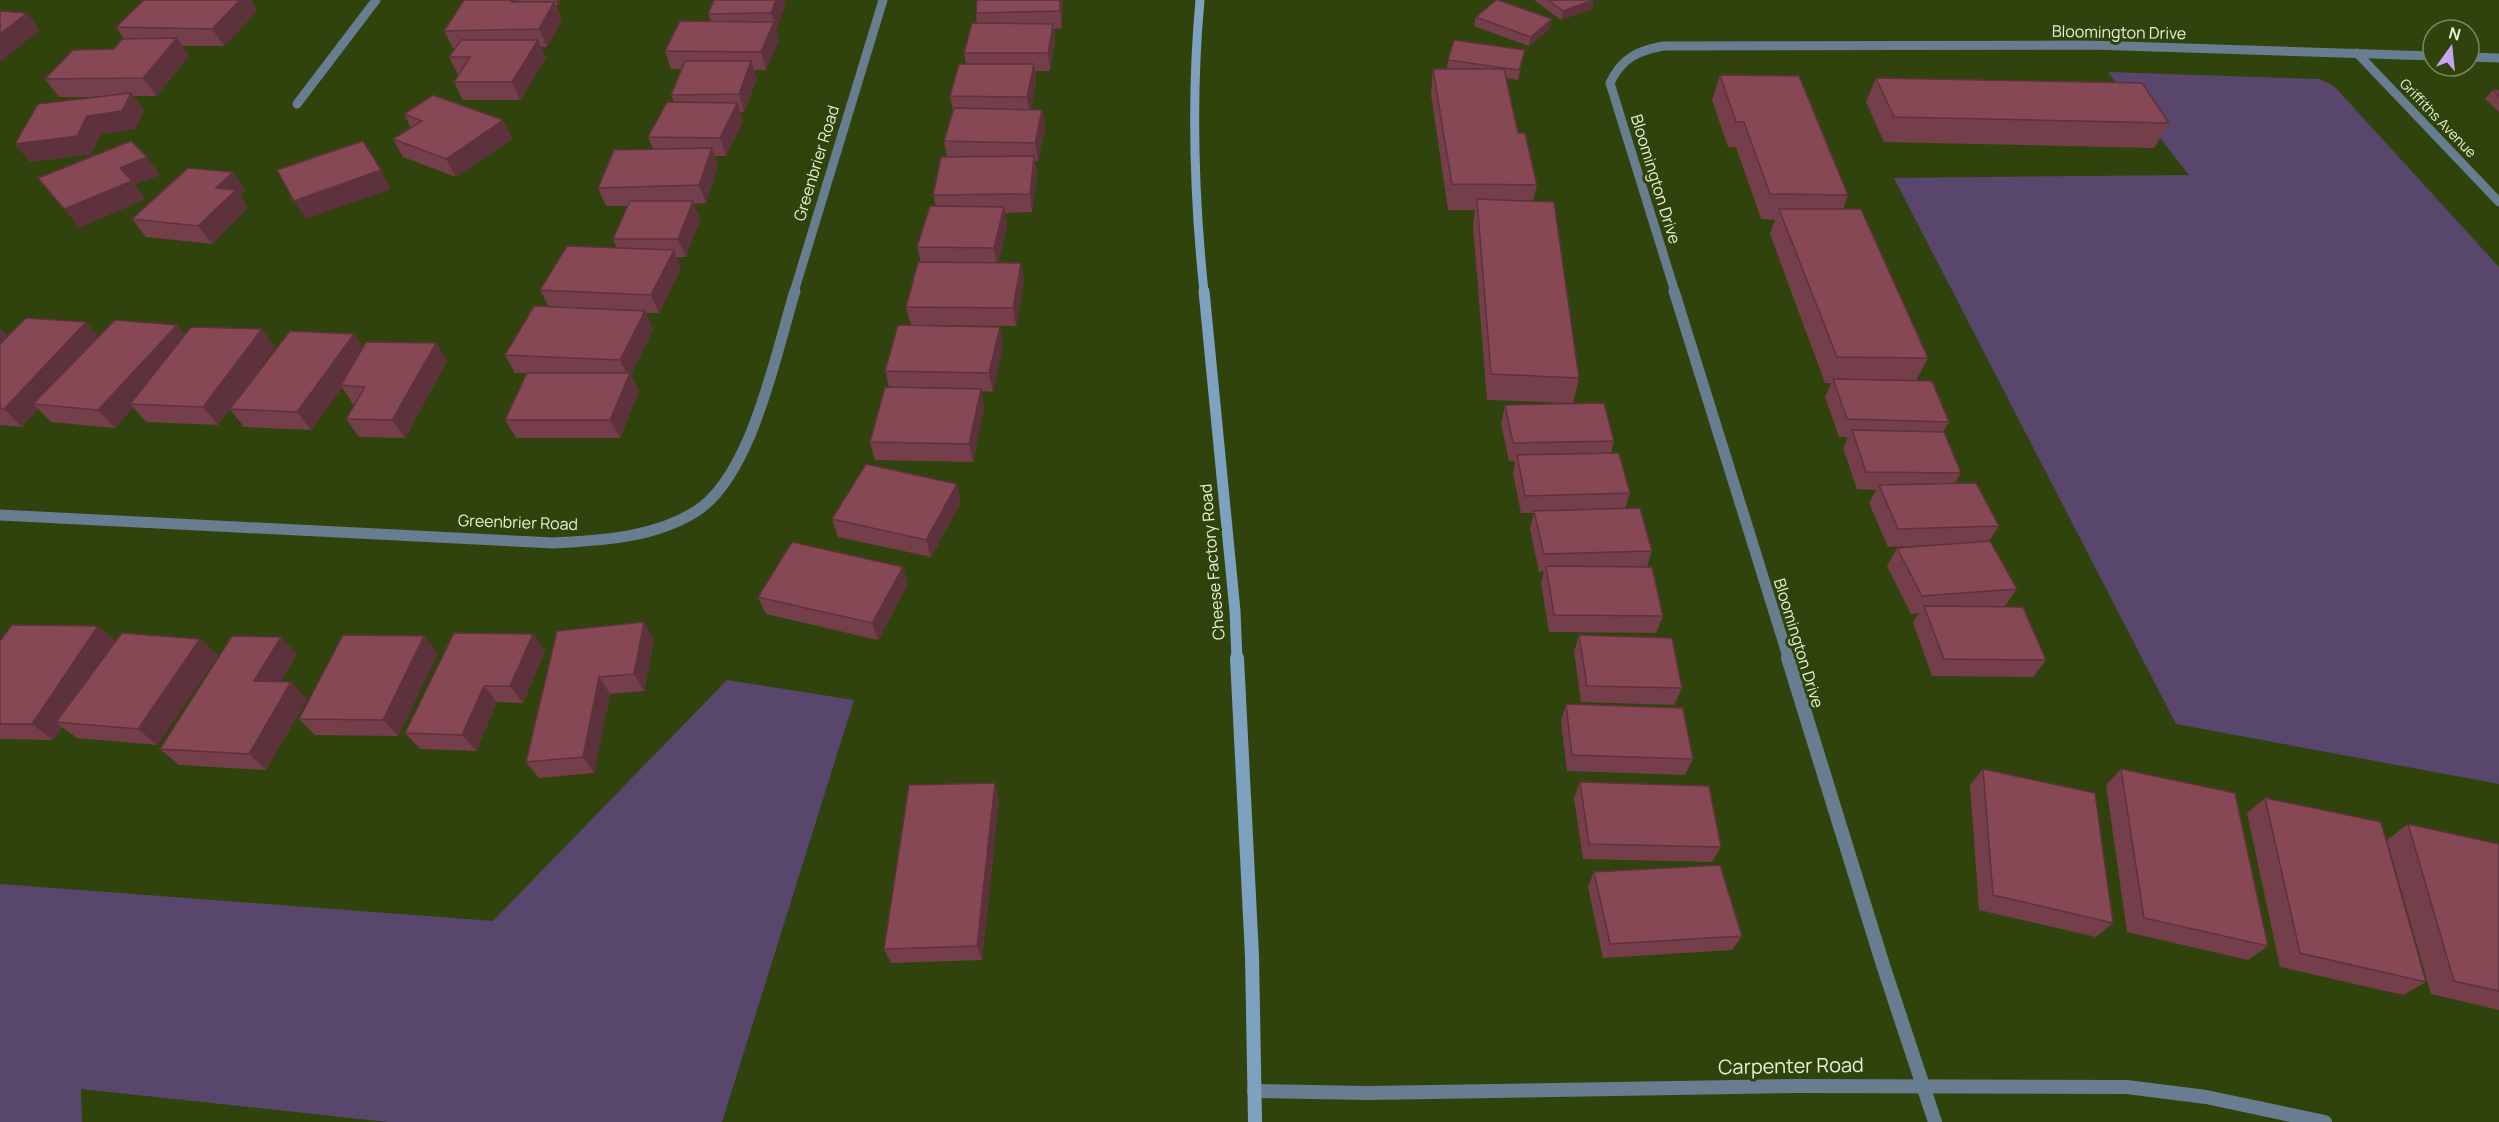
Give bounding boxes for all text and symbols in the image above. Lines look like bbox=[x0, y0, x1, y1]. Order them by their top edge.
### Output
north arrow bbox=[2421, 18, 2481, 78]
street label: Bloomington Drive bbox=[2052, 20, 2186, 44]
text: N bbox=[2446, 21, 2463, 46]
street label: Griffiths Avenue bbox=[2396, 74, 2481, 161]
street label: Greenbrier Road bbox=[788, 102, 844, 224]
street label: Bloomington Drive bbox=[1626, 112, 1686, 246]
street label: Cheese Factory Road bbox=[1194, 483, 1230, 641]
street label: Greenbrier Road bbox=[458, 509, 578, 535]
street label: Bloomington Drive bbox=[1769, 576, 1829, 710]
street label: Carpenter Road bbox=[1718, 1051, 1864, 1080]

